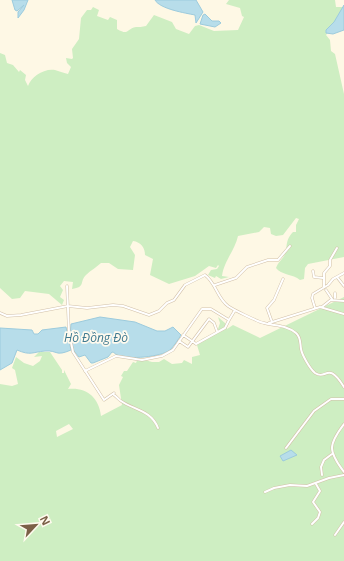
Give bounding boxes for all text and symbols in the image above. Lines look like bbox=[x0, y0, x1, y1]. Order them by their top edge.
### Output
water label: Hồ Đồng Đò bbox=[64, 329, 128, 346]
north arrow bbox=[16, 505, 56, 545]
text: N bbox=[37, 513, 54, 528]

